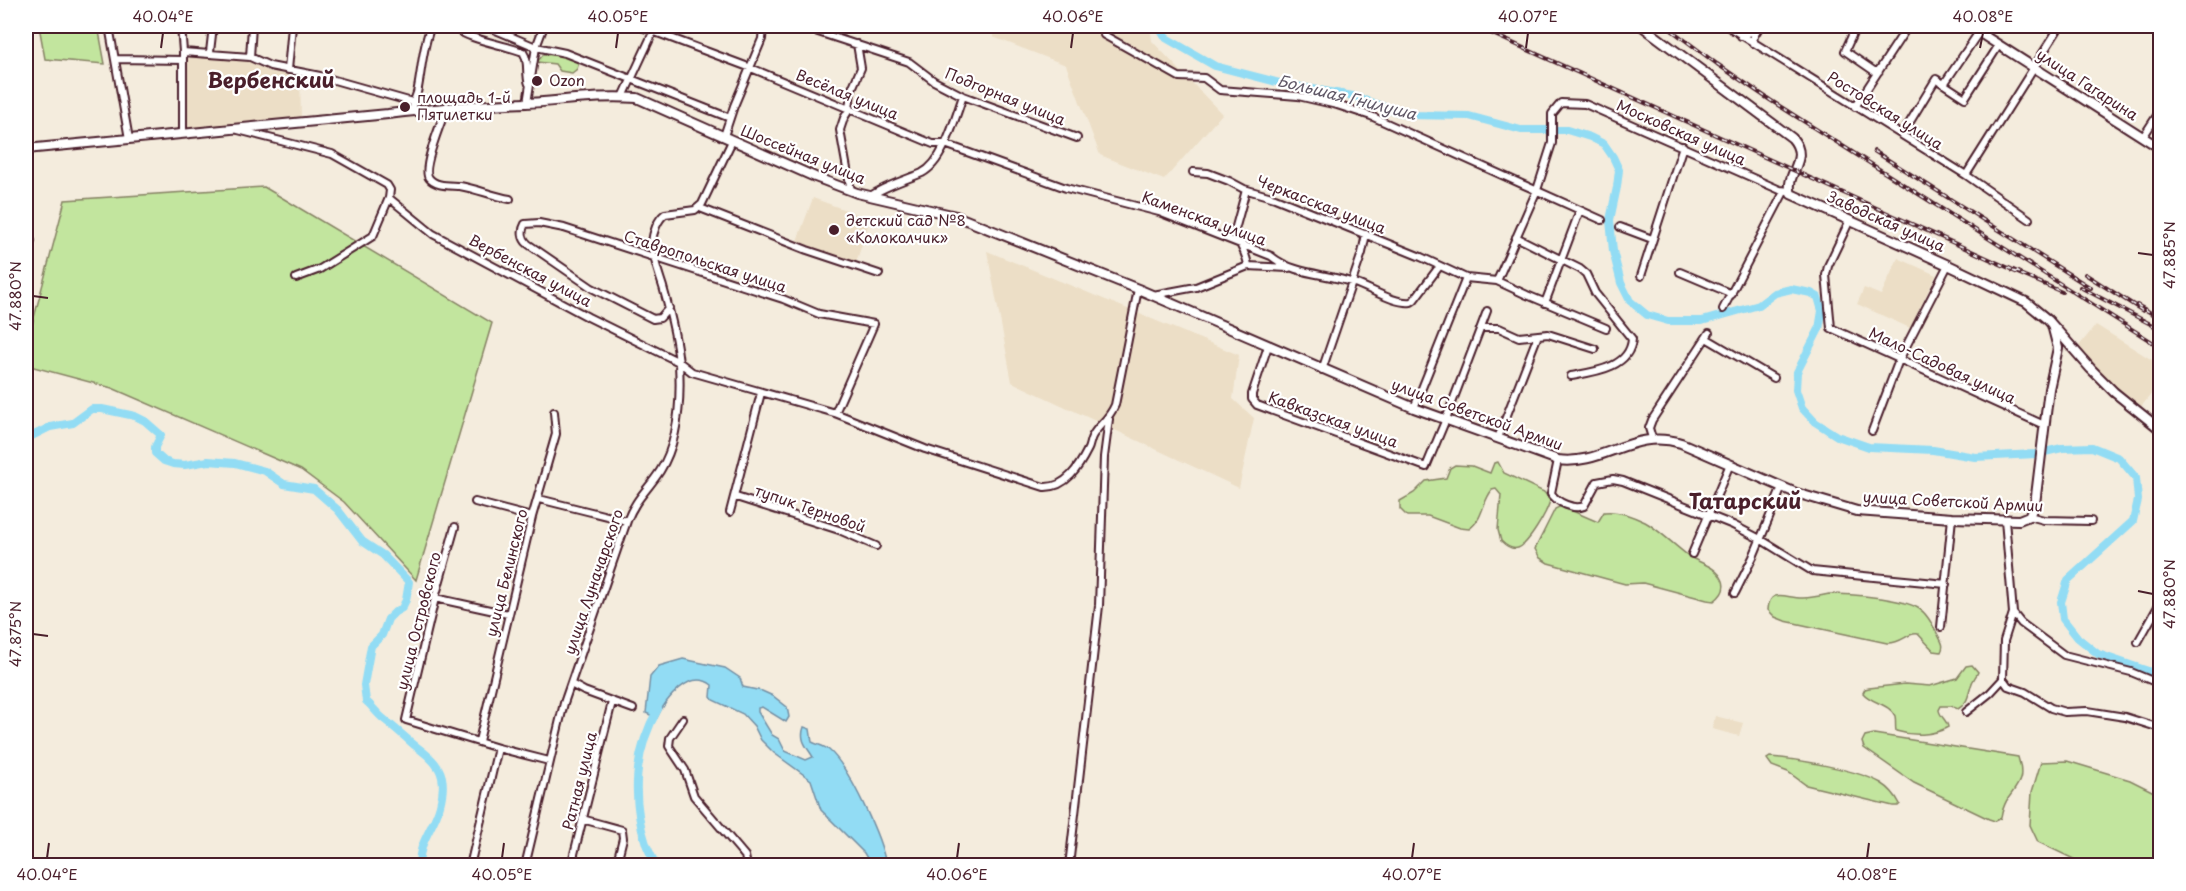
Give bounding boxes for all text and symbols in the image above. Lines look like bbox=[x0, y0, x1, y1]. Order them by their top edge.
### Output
text: 40.04°E bbox=[132, 4, 194, 27]
text: 40.05°E bbox=[588, 4, 648, 27]
text: 40.06°E bbox=[1042, 4, 1104, 27]
text: 40.07°E bbox=[1498, 4, 1558, 27]
text: 40.08°E bbox=[1953, 4, 2013, 27]
street label: улица Гагарина bbox=[2032, 42, 2144, 126]
street label: Подгорная улица bbox=[942, 61, 1070, 131]
district label: Вербенский bbox=[207, 63, 335, 95]
street label: Весёлая улица bbox=[793, 63, 903, 125]
street label: Ростовская улица bbox=[1823, 65, 1949, 155]
water label: Большая Гнилуша bbox=[1275, 67, 1420, 125]
place label: Ozon bbox=[549, 68, 585, 91]
marker: Ozon bbox=[530, 74, 544, 88]
place label: площадь 1-й Пятилетки bbox=[417, 85, 511, 125]
street label: Московская улица bbox=[1613, 93, 1750, 171]
marker: площадь 1-й Пятилетки bbox=[398, 100, 412, 114]
street label: Шоссейная улица bbox=[738, 118, 870, 189]
street label: Черкасская улица bbox=[1254, 168, 1390, 239]
street label: Каменская улица bbox=[1139, 184, 1270, 251]
street label: Заводская улица bbox=[1824, 184, 1950, 257]
place label: детский сад №8 «Колоколчик» bbox=[846, 208, 966, 248]
text: 47.885°N bbox=[2157, 221, 2180, 289]
street label: Ставропольская улица bbox=[621, 223, 790, 298]
marker: детский сад №8 «Колоколчик» bbox=[827, 223, 841, 237]
street label: Вербенская улица bbox=[465, 228, 597, 312]
text: 47.880°N bbox=[3, 261, 26, 331]
street label: Мало-Садовая улица bbox=[1865, 320, 2020, 409]
street label: улица Советской Армии bbox=[1389, 372, 1566, 455]
street label: Кавказская улица bbox=[1266, 384, 1402, 453]
street label: тупик Терновой bbox=[752, 478, 869, 537]
district label: Татарский bbox=[1689, 484, 1801, 516]
street label: улица Советской Армии bbox=[1862, 484, 2044, 517]
street label: улица Белинского bbox=[479, 506, 533, 639]
street label: улица Луначарского bbox=[557, 506, 628, 657]
street label: улица Островского bbox=[389, 549, 446, 692]
text: 47.880°N bbox=[2157, 559, 2180, 629]
text: 47.875°N bbox=[3, 601, 26, 667]
street label: Ратная улица bbox=[555, 728, 602, 832]
text: 40.04°E bbox=[16, 862, 78, 885]
text: 40.05°E bbox=[472, 862, 532, 885]
text: 40.06°E bbox=[926, 862, 988, 885]
text: 40.07°E bbox=[1382, 862, 1442, 885]
text: 40.08°E bbox=[1837, 862, 1897, 885]

